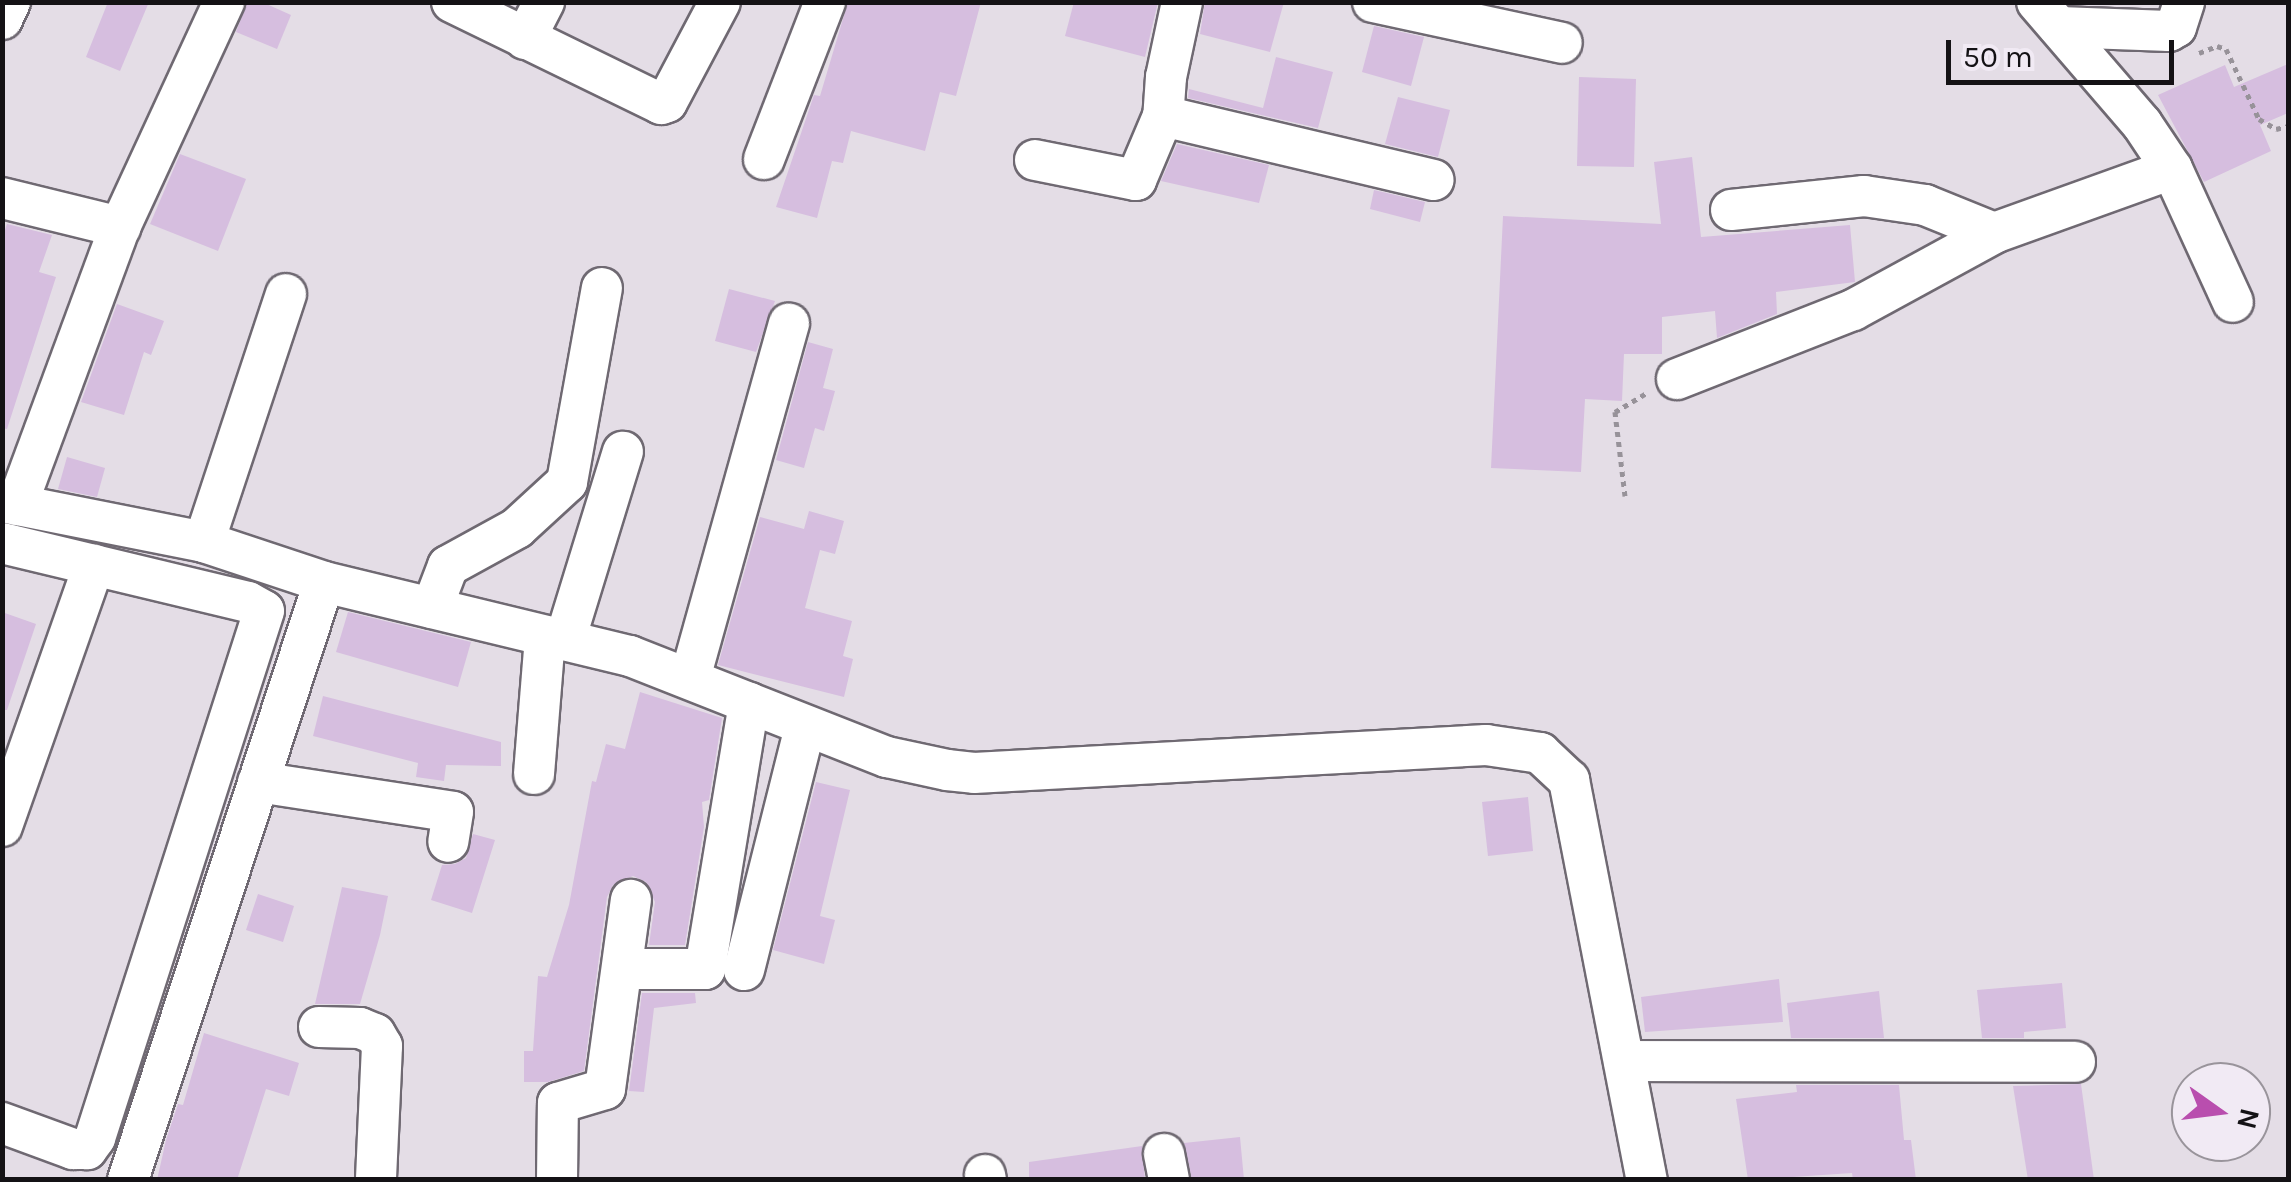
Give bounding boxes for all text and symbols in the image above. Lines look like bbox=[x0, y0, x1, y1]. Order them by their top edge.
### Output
scale bar bbox=[1951, 20, 2178, 82]
text: 50 m bbox=[1963, 39, 2033, 75]
north arrow bbox=[2171, 1062, 2271, 1162]
text: N bbox=[2230, 1105, 2267, 1133]

